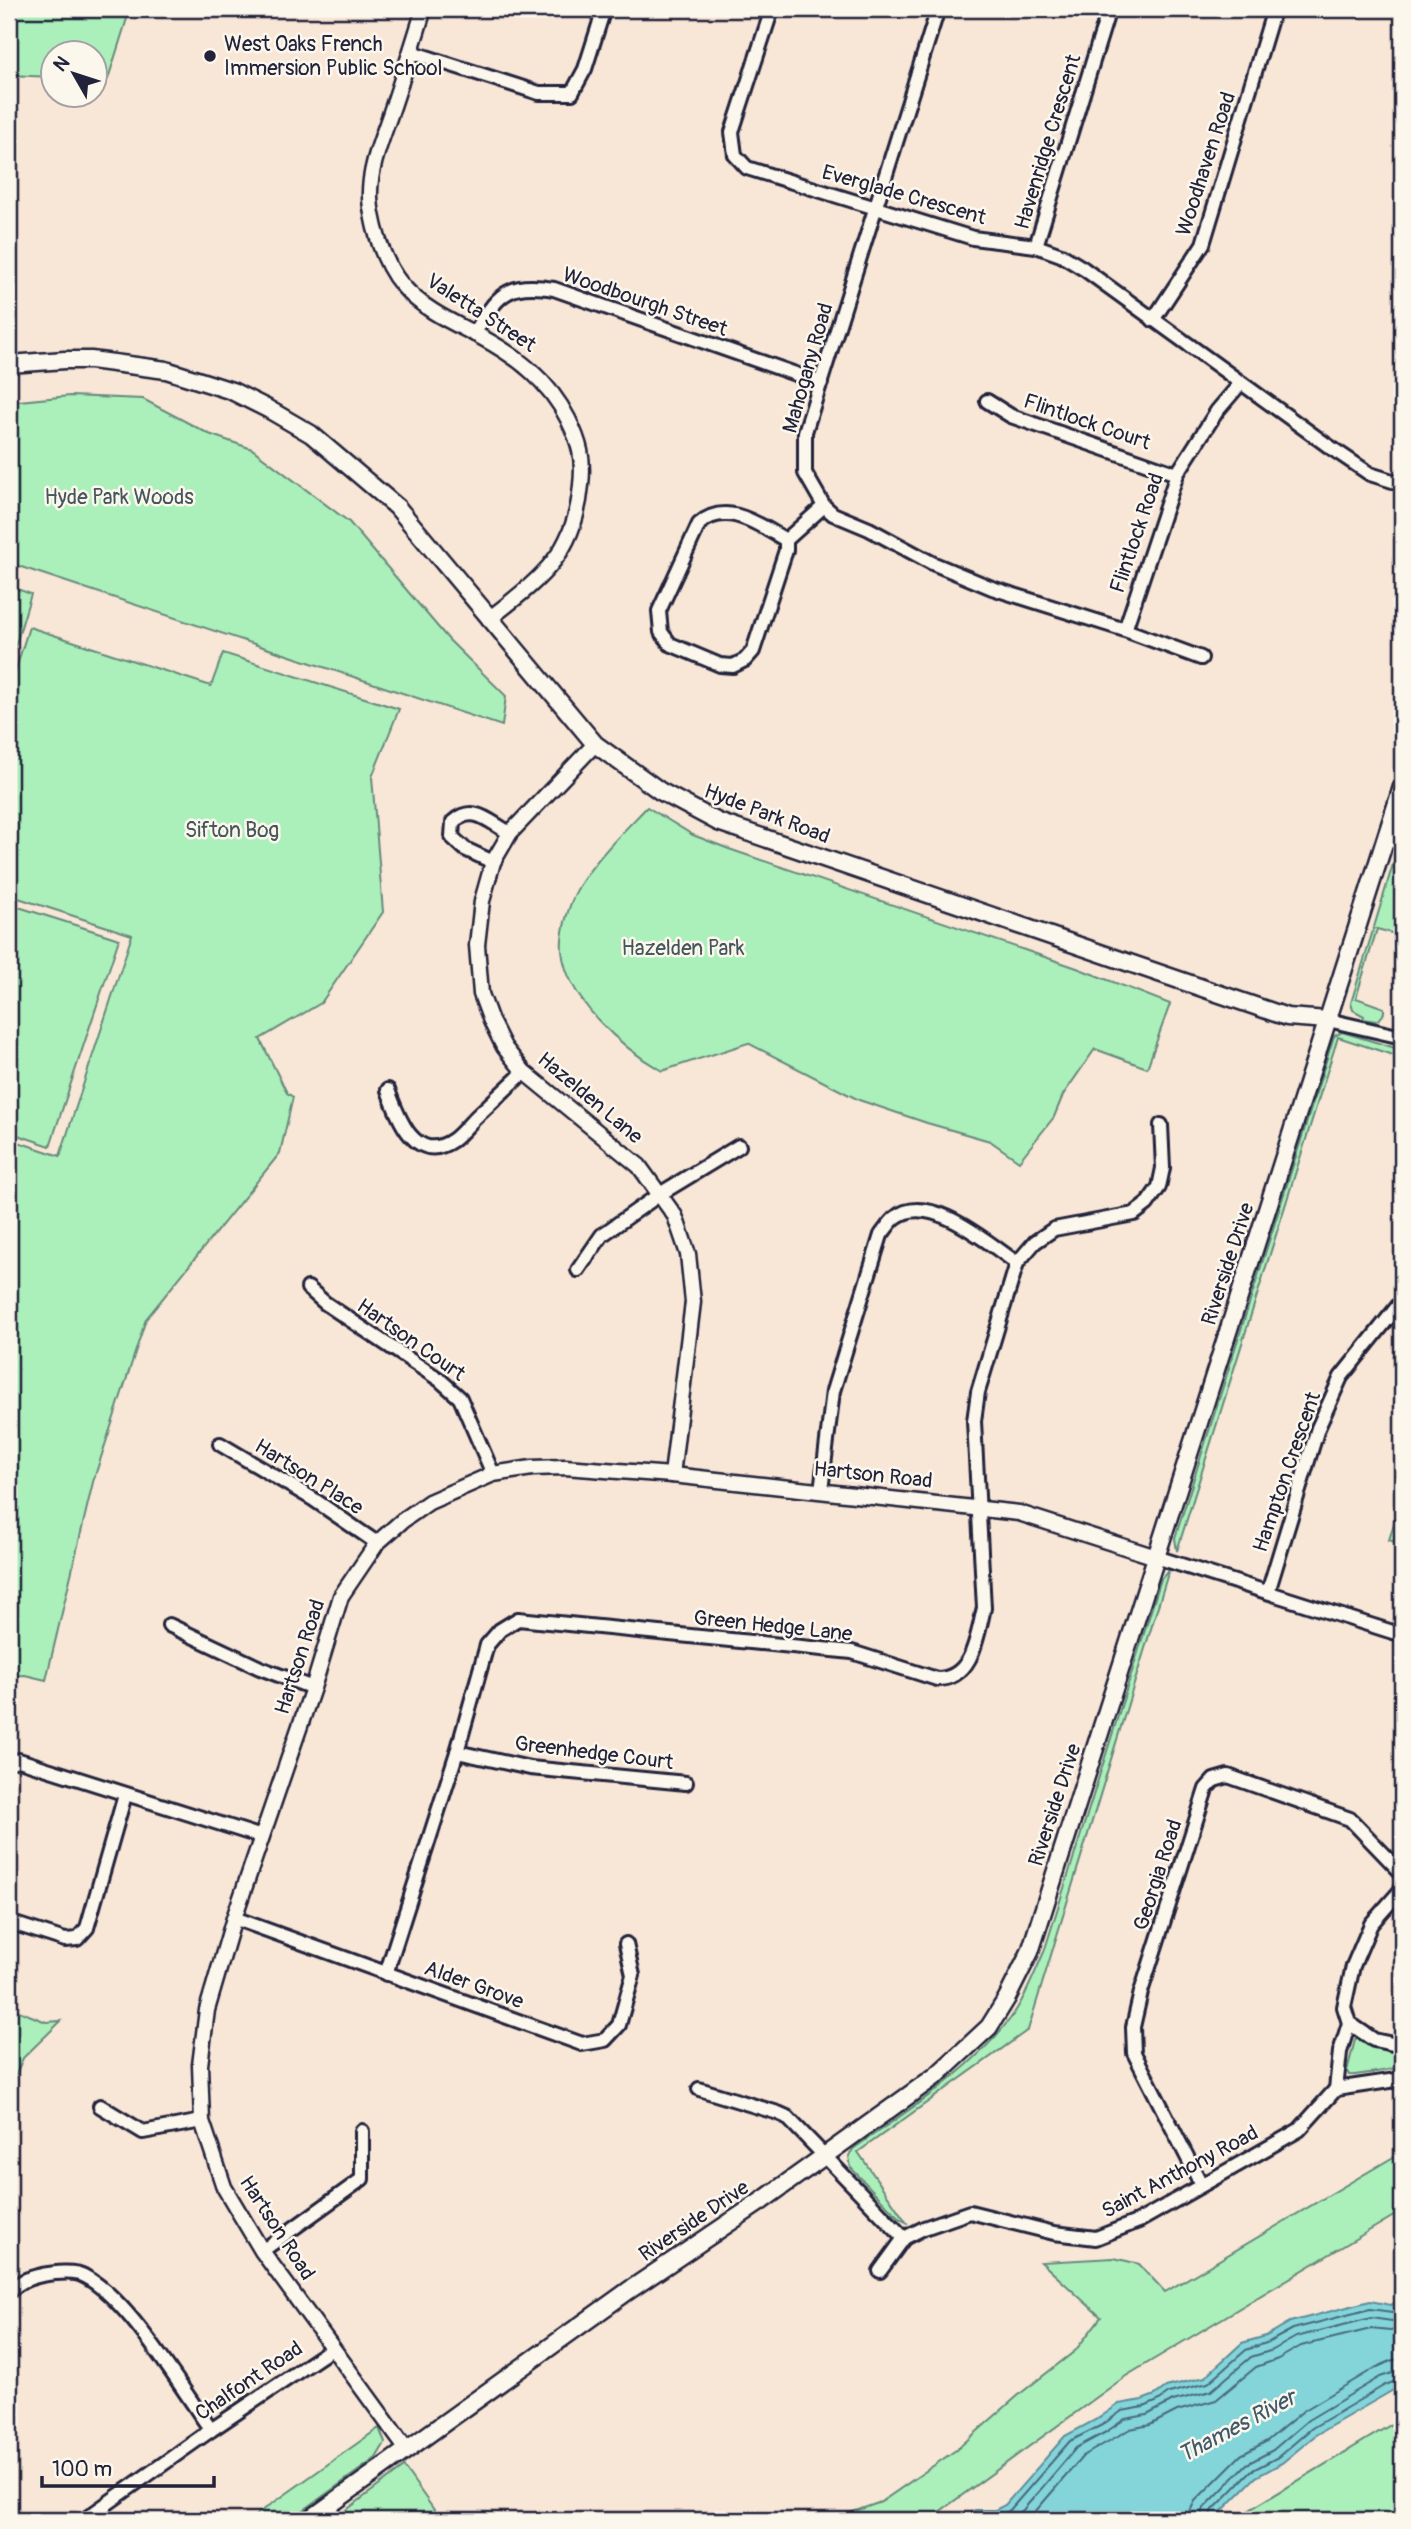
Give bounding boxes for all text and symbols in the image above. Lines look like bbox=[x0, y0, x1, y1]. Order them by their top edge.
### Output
place label: West Oaks French Immersion Public School bbox=[224, 31, 442, 82]
north arrow bbox=[38, 38, 108, 108]
marker: West Oaks French Immersion Public School bbox=[202, 48, 218, 64]
text: N bbox=[48, 51, 75, 76]
street label: Havenridge Crescent bbox=[1009, 51, 1088, 233]
street label: Woodhaven Road bbox=[1170, 89, 1242, 239]
street label: Everglade Crescent bbox=[819, 159, 990, 231]
street label: Woodbourgh Street bbox=[559, 261, 731, 343]
street label: Valetta Street bbox=[421, 267, 542, 359]
street label: Mahogany Road bbox=[777, 300, 839, 436]
street label: Flintlock Court bbox=[1020, 388, 1154, 456]
street label: Flintlock Road bbox=[1104, 469, 1170, 597]
park label: Hyde Park Woods bbox=[44, 484, 194, 511]
street label: Hyde Park Road bbox=[700, 778, 834, 850]
park label: Sifton Bog bbox=[185, 817, 279, 844]
park label: Hazelden Park bbox=[622, 935, 745, 962]
street label: Hazelden Lane bbox=[532, 1046, 649, 1150]
street label: Riverside Drive bbox=[1196, 1199, 1261, 1329]
street label: Hartson Court bbox=[351, 1293, 471, 1388]
street label: Hampton Crescent bbox=[1247, 1388, 1327, 1556]
street label: Hartson Place bbox=[250, 1433, 369, 1521]
street label: Hartson Road bbox=[812, 1455, 934, 1495]
street label: Hartson Road bbox=[269, 1596, 331, 1718]
street label: Green Hedge Lane bbox=[692, 1604, 854, 1648]
street label: Greenhedge Court bbox=[513, 1730, 675, 1776]
street label: Riverside Drive bbox=[1023, 1740, 1088, 1870]
street label: Georgia Road bbox=[1127, 1816, 1189, 1934]
street label: Alder Grove bbox=[421, 1955, 528, 2016]
street label: Saint Anthony Road bbox=[1097, 2119, 1263, 2225]
street label: Hartson Road bbox=[233, 2171, 321, 2285]
street label: Riverside Drive bbox=[634, 2174, 755, 2268]
street label: Chalfont Road bbox=[190, 2335, 308, 2427]
water label: Thames River bbox=[1173, 2382, 1303, 2469]
scale bar bbox=[42, 2445, 214, 2489]
text: 100 m bbox=[52, 2456, 112, 2483]

